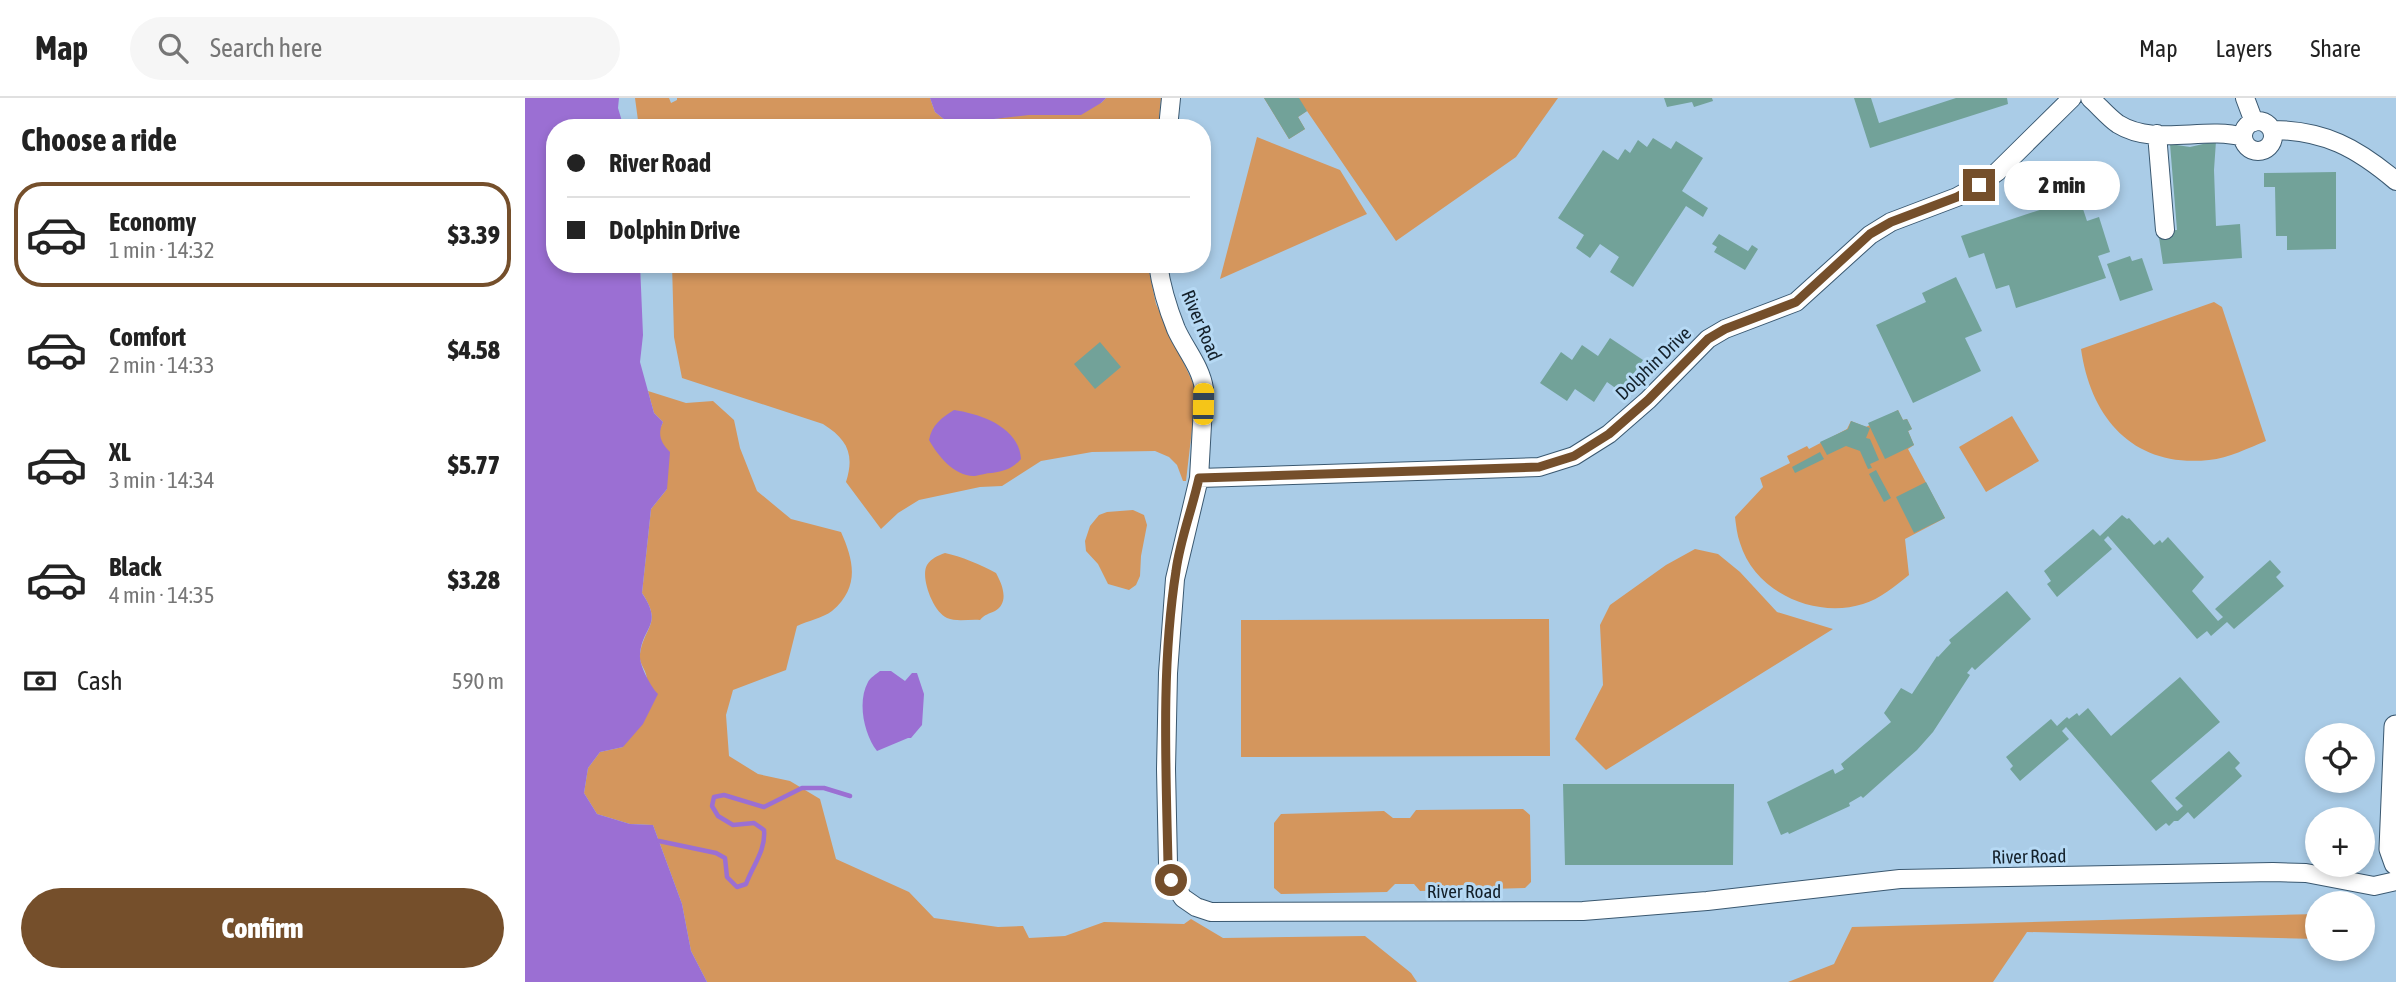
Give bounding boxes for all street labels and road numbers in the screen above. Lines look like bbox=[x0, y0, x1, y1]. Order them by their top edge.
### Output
street label: River Road bbox=[1177, 286, 1227, 364]
street label: Dolphin Drive bbox=[1611, 322, 1695, 404]
street label: River Road bbox=[1992, 844, 2066, 868]
street label: River Road bbox=[1427, 880, 1501, 902]

